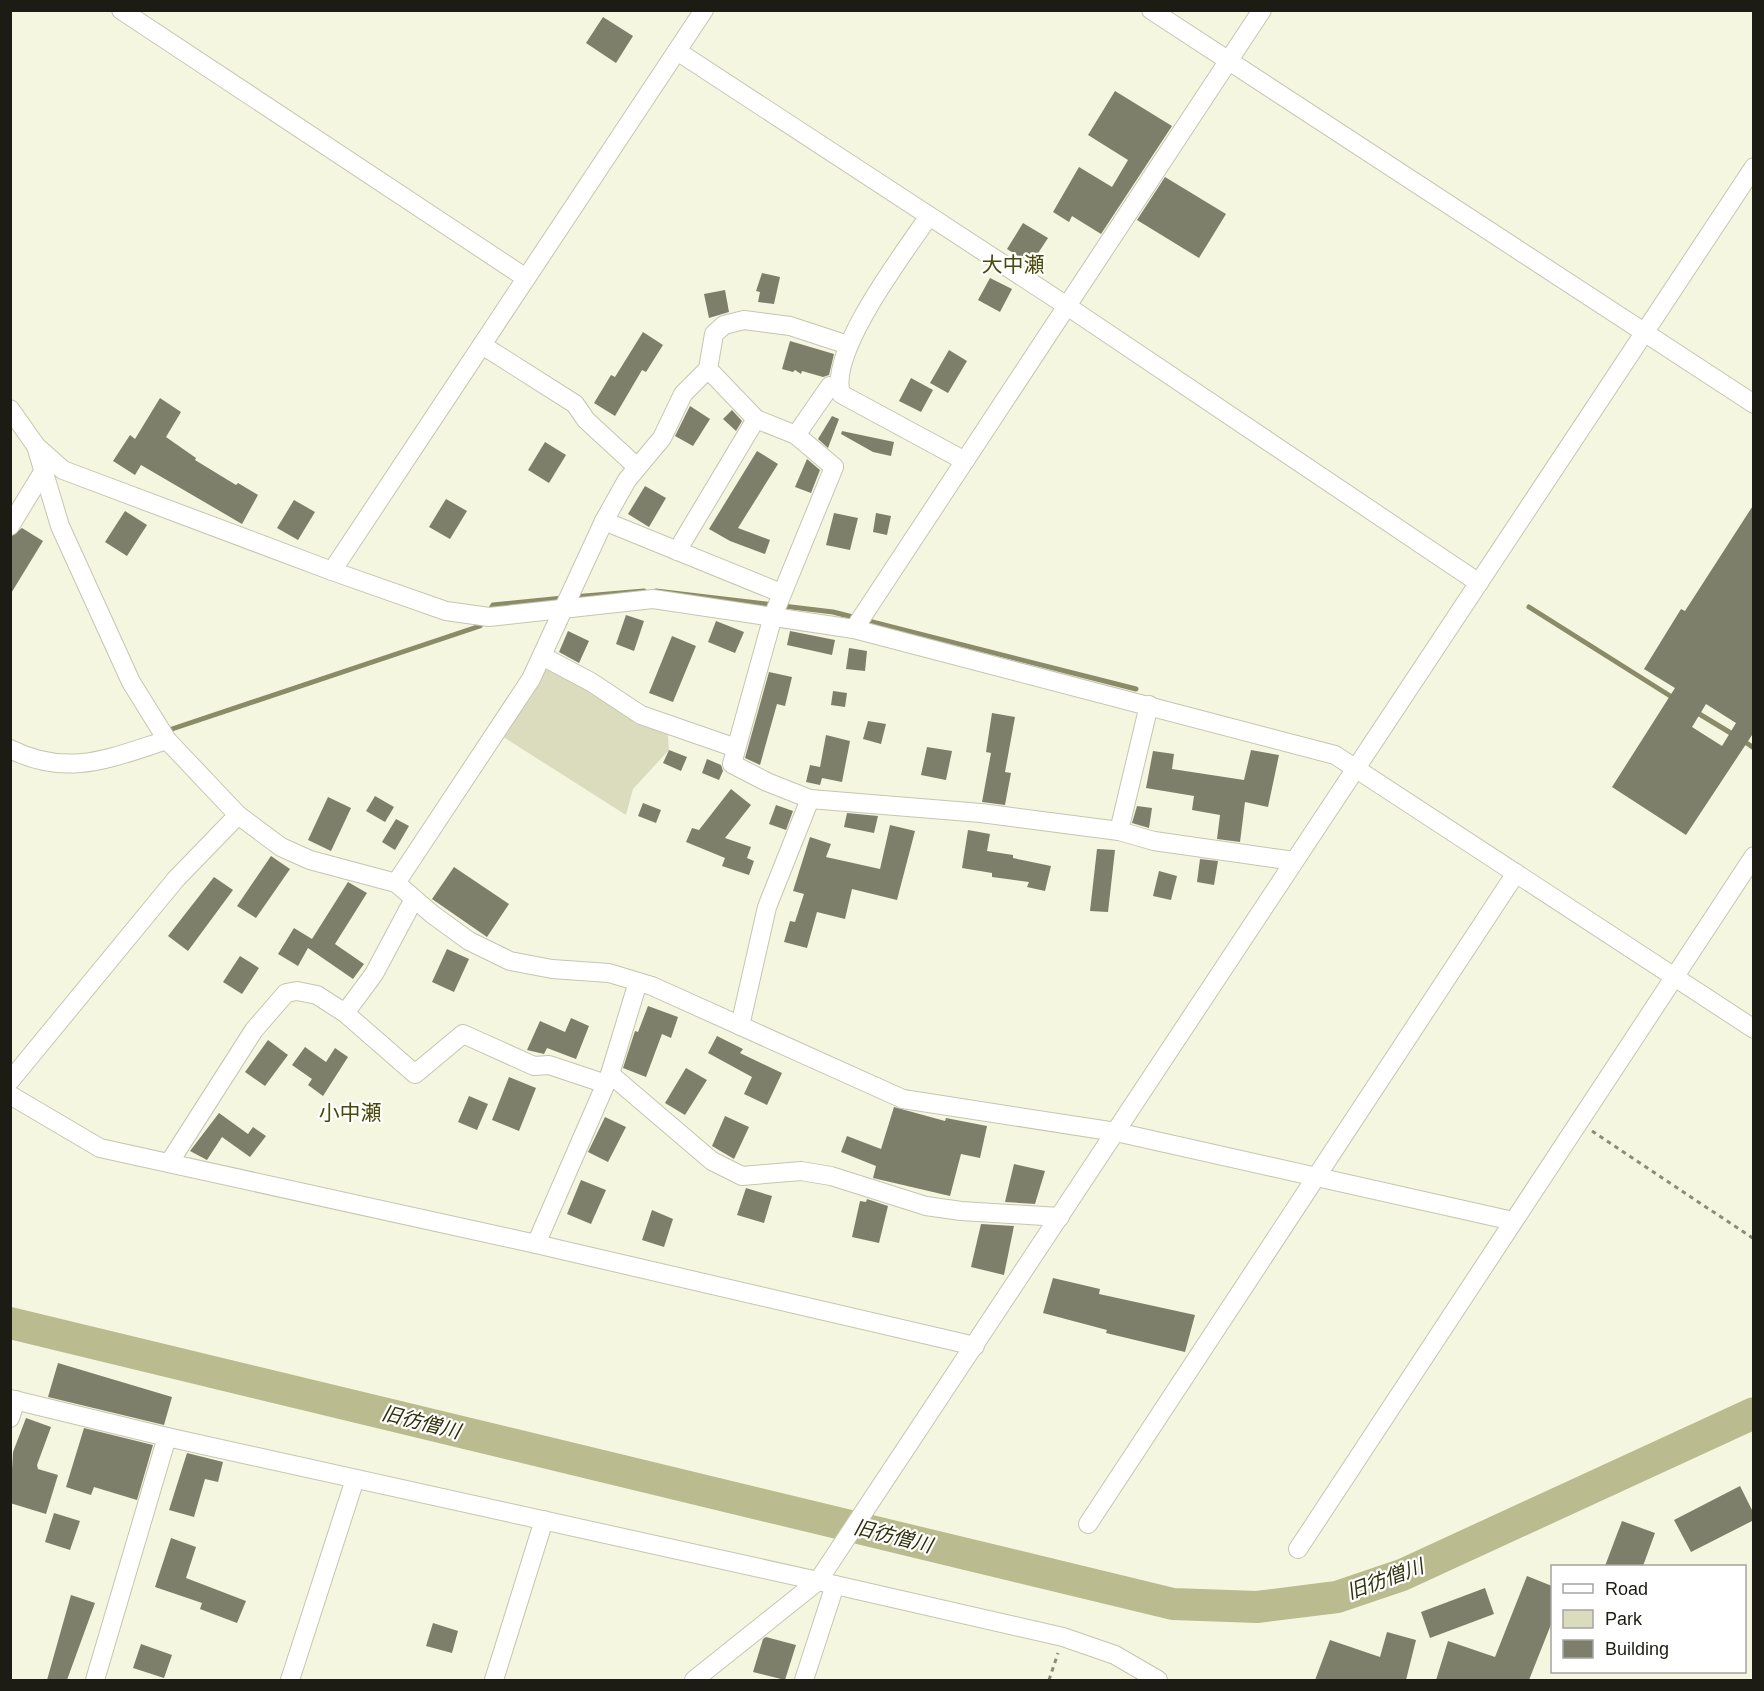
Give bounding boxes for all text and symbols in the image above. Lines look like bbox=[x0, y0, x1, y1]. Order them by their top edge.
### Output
district label: 大中瀬 bbox=[982, 253, 1045, 276]
district label: 小中瀬 bbox=[319, 1101, 382, 1124]
water label: 旧彷僧川 bbox=[380, 1402, 464, 1443]
water label: 旧彷僧川 bbox=[852, 1516, 936, 1557]
water label: 旧彷僧川 bbox=[1344, 1554, 1428, 1603]
legend bbox=[1551, 1565, 1746, 1673]
text: Road bbox=[1605, 1579, 1648, 1599]
text: Park bbox=[1605, 1609, 1643, 1629]
text: Building bbox=[1605, 1639, 1669, 1659]

